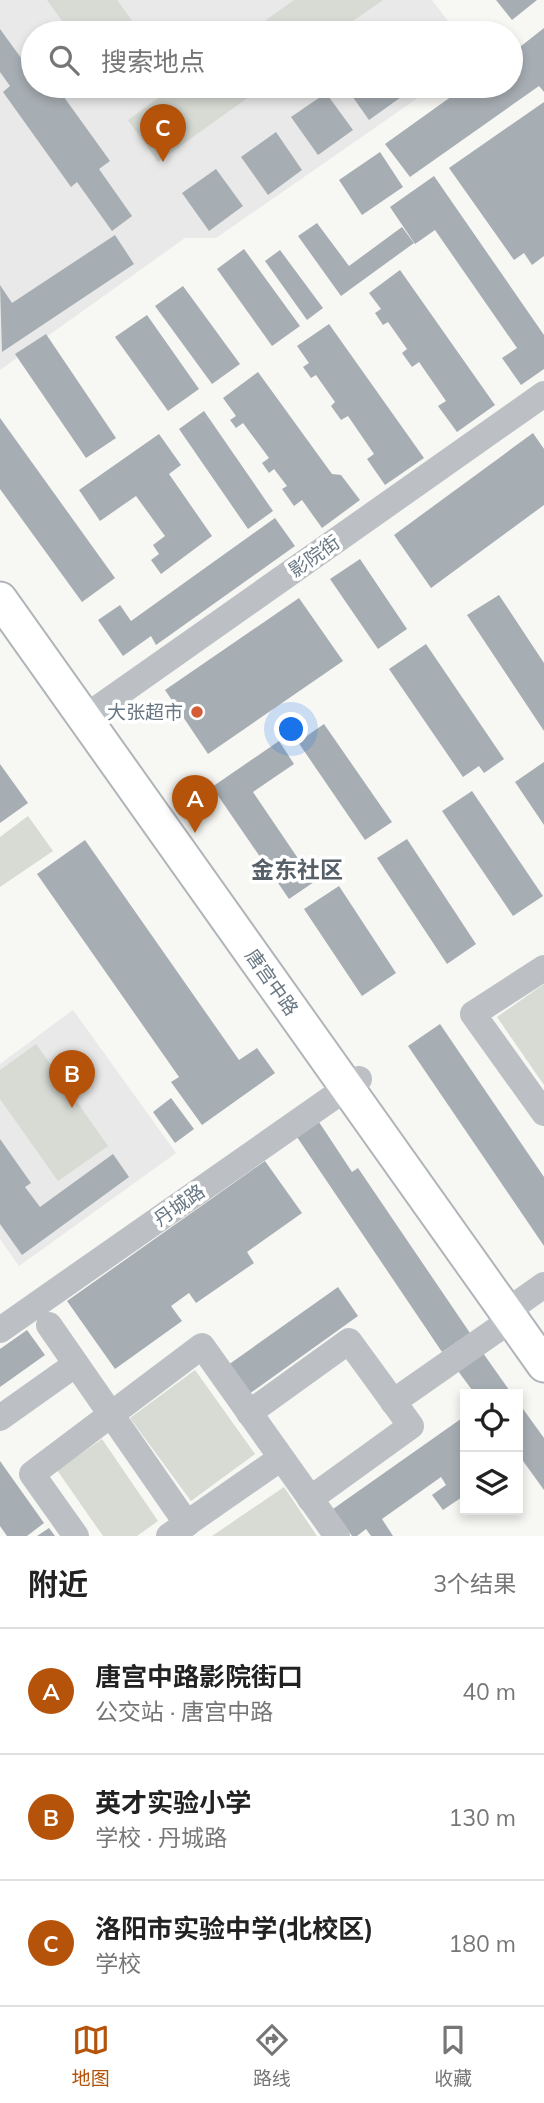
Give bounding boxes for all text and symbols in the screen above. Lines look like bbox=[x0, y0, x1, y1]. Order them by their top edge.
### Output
search box bbox=[21, 21, 523, 98]
icon: search bbox=[45, 41, 83, 79]
text: 搜索地点 bbox=[101, 45, 205, 78]
pin: C bbox=[140, 104, 186, 162]
street label: 影院街 bbox=[284, 530, 344, 582]
place label: 大张超市 bbox=[107, 700, 183, 724]
marker: 大张超市 bbox=[189, 704, 205, 720]
your location bbox=[274, 712, 308, 746]
pin: A bbox=[172, 775, 218, 833]
district label: 金东社区 bbox=[251, 855, 343, 884]
street label: 唐宫中路 bbox=[240, 944, 304, 1020]
pin: B bbox=[49, 1050, 95, 1108]
street label: 丹城路 bbox=[149, 1179, 209, 1231]
map controls bbox=[460, 1389, 523, 1515]
button: locate bbox=[460, 1389, 523, 1452]
button: layers bbox=[460, 1452, 523, 1515]
text: 附近 bbox=[28, 1565, 88, 1603]
text: 3个结果 bbox=[433, 1569, 516, 1598]
text: 唐宫中路影院街口 bbox=[95, 1660, 303, 1693]
text: A bbox=[42, 1677, 60, 1706]
text: 40 m bbox=[462, 1677, 516, 1706]
text: 公交站 · 唐宫中路 bbox=[95, 1697, 273, 1726]
text: 英才实验小学 bbox=[95, 1786, 251, 1819]
text: B bbox=[43, 1803, 59, 1832]
text: 130 m bbox=[448, 1803, 516, 1832]
text: 学校 · 丹城路 bbox=[95, 1823, 227, 1852]
text: 洛阳市实验中学(北校区) bbox=[95, 1912, 374, 1945]
text: C bbox=[43, 1929, 59, 1958]
text: 180 m bbox=[448, 1929, 516, 1958]
text: 学校 bbox=[95, 1949, 141, 1978]
tab: 地图 bbox=[72, 2021, 110, 2090]
tab: 路线 bbox=[253, 2021, 291, 2090]
tab: 收藏 bbox=[434, 2021, 472, 2090]

